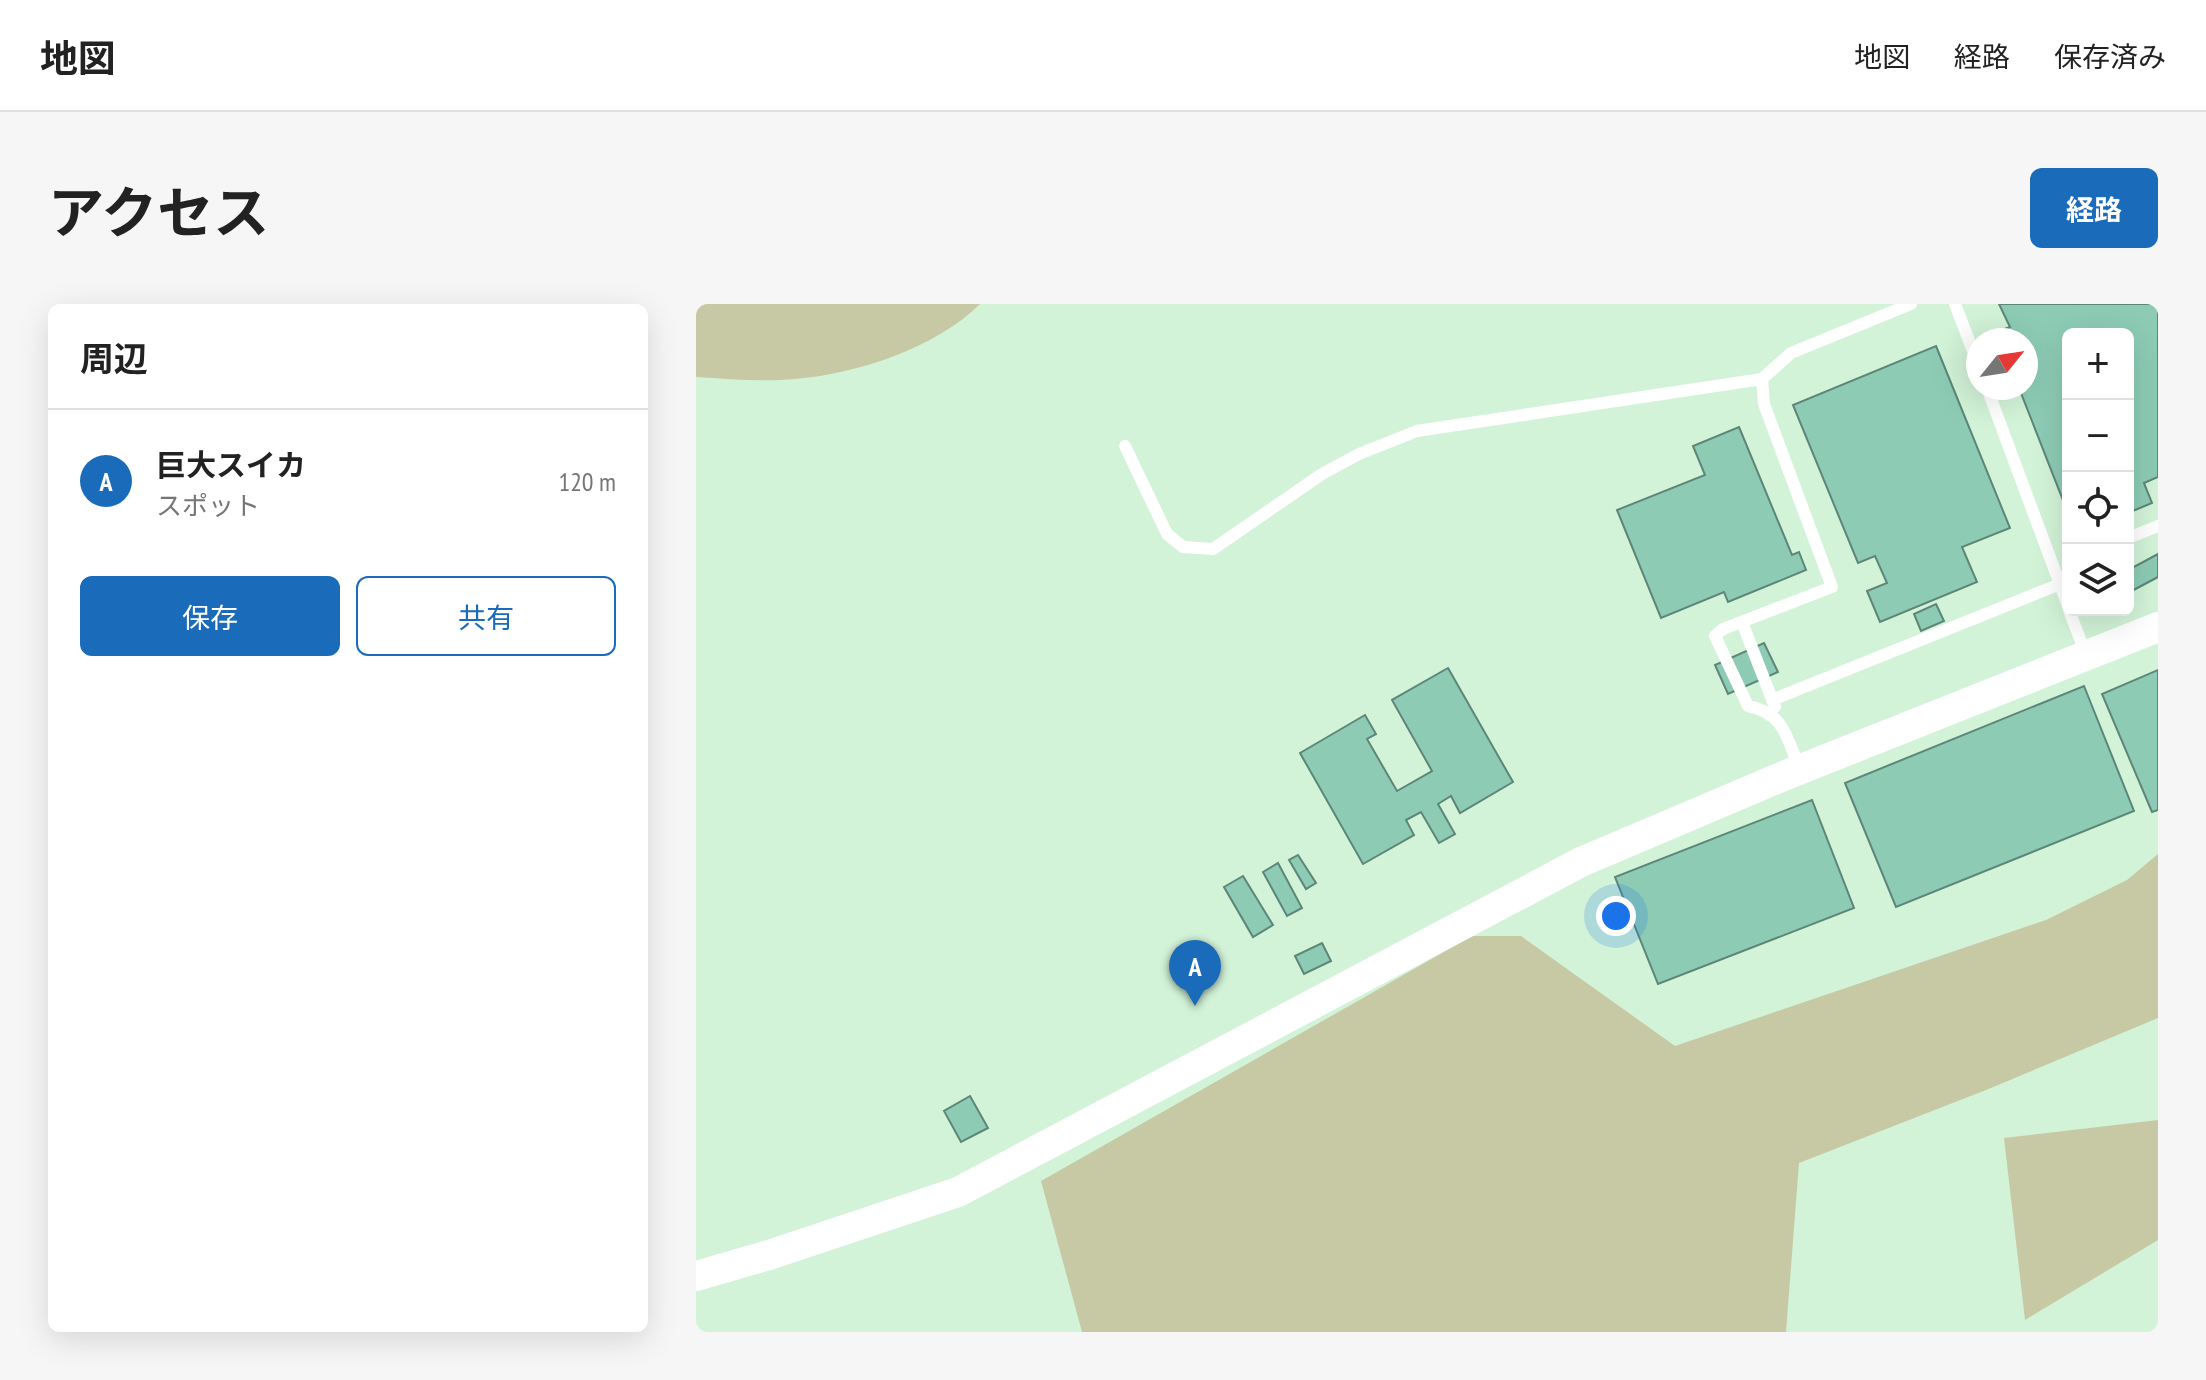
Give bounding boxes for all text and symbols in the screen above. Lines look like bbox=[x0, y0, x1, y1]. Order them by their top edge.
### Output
text: 地図 bbox=[40, 33, 116, 82]
text: 地図 bbox=[1854, 38, 1910, 75]
text: 経路 bbox=[1954, 38, 2010, 75]
text: 保存済み bbox=[2054, 38, 2166, 75]
button: 経路 bbox=[2030, 168, 2158, 248]
text: アクセス bbox=[48, 176, 269, 248]
north arrow bbox=[1966, 328, 2038, 400]
map controls bbox=[2062, 328, 2134, 616]
button: + bbox=[2062, 328, 2134, 400]
text: 周辺 bbox=[80, 336, 148, 380]
button: − bbox=[2062, 400, 2134, 472]
text: 巨大スイカ bbox=[156, 445, 306, 484]
text: A bbox=[99, 465, 113, 498]
text: 120 m bbox=[558, 465, 616, 498]
button: locate bbox=[2062, 472, 2134, 544]
text: スポット bbox=[156, 489, 260, 522]
button: layers bbox=[2062, 544, 2134, 616]
button: 保存 bbox=[80, 576, 340, 656]
button: 共有 bbox=[356, 576, 616, 656]
your location bbox=[1596, 896, 1636, 936]
pin: A bbox=[1169, 940, 1221, 1006]

